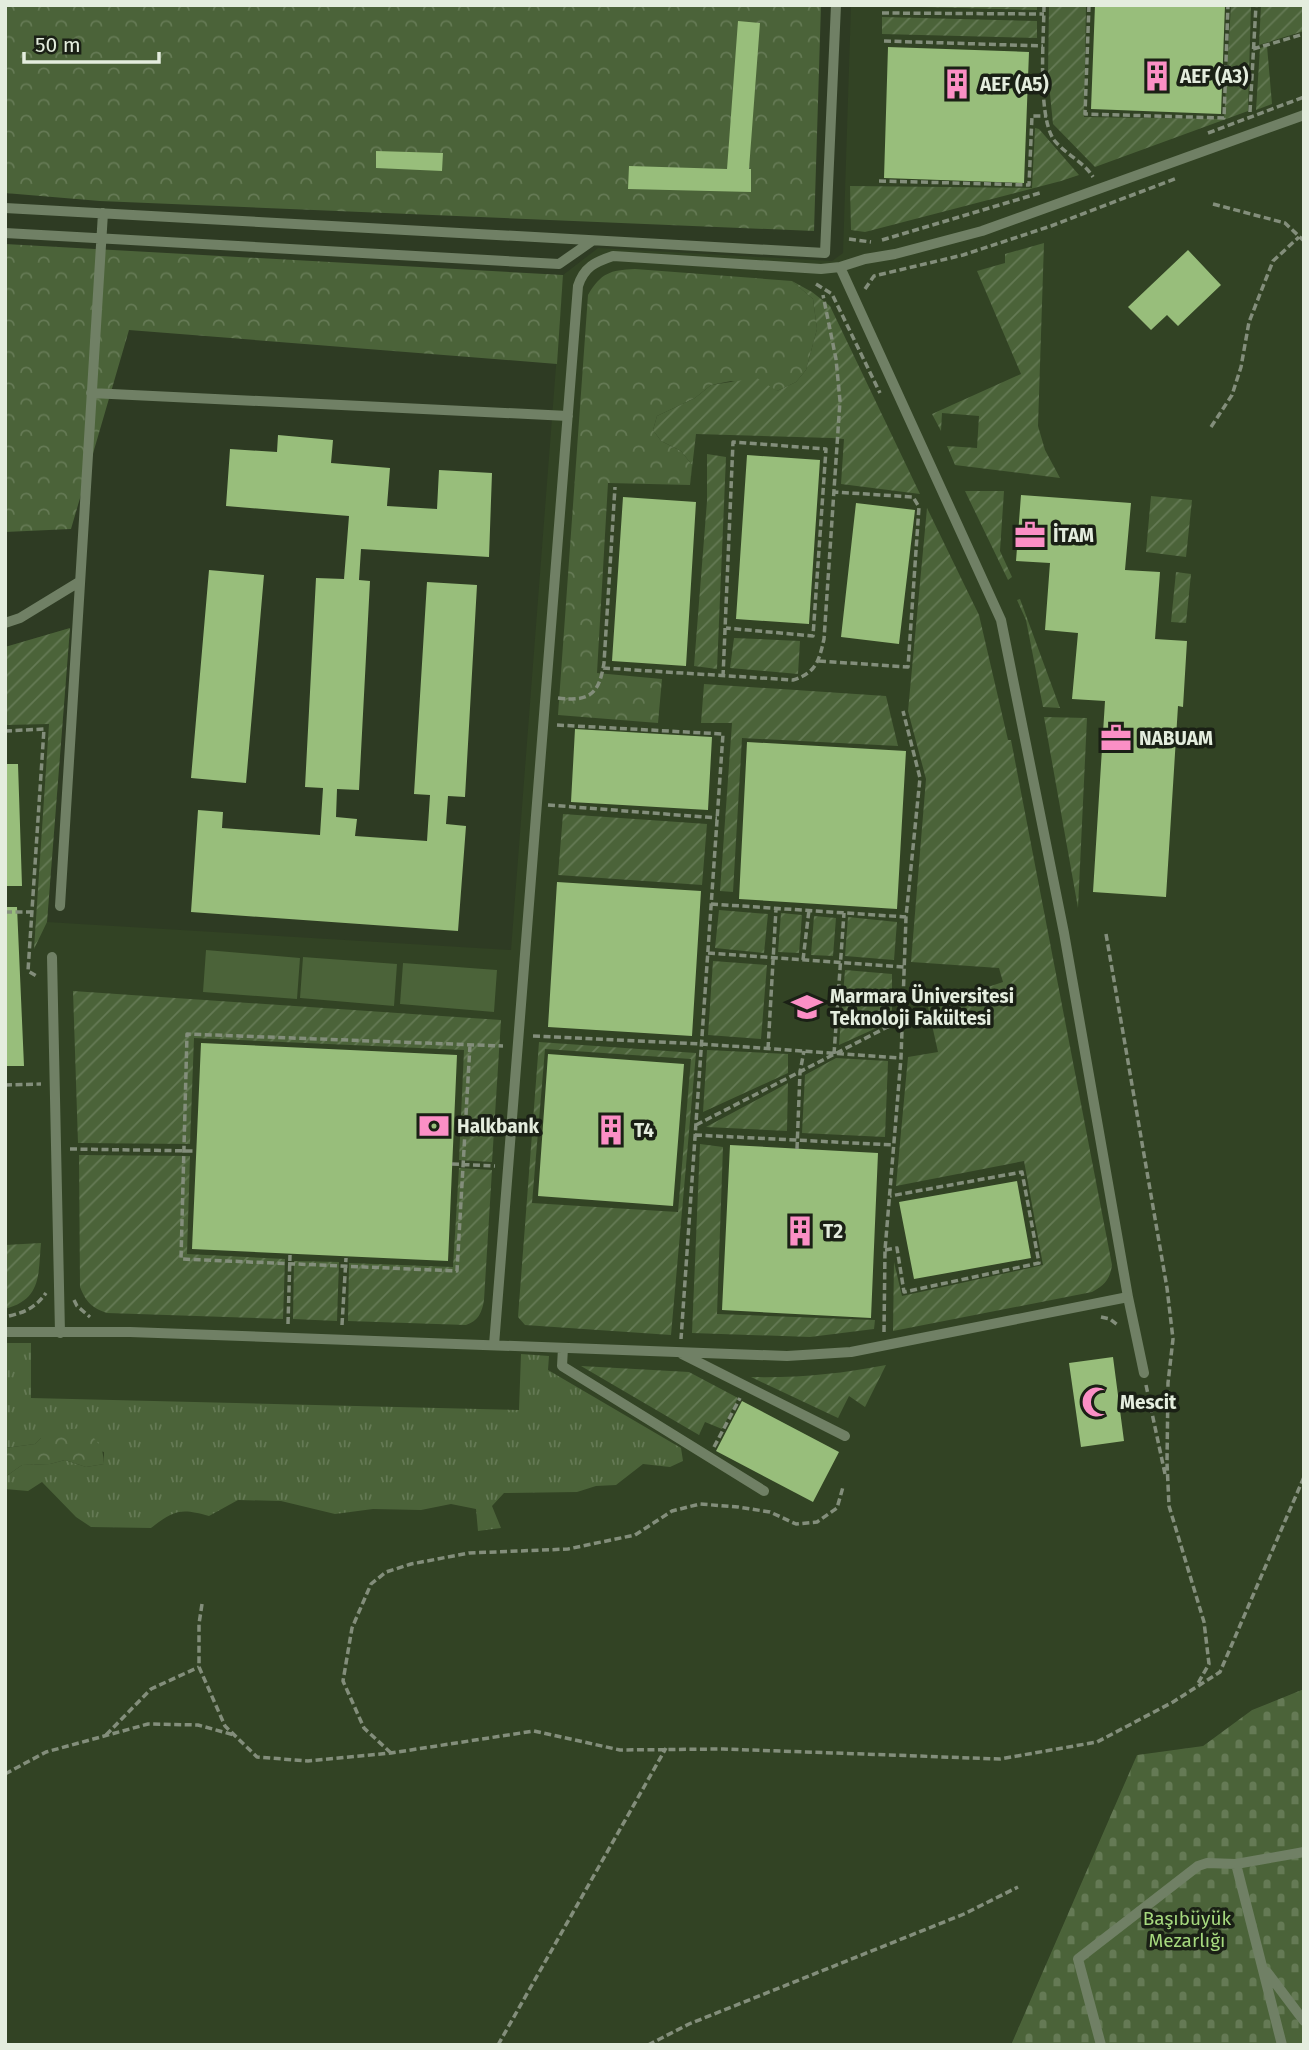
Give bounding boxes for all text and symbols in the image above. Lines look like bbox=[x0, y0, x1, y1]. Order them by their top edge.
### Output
scale bar bbox=[24, 21, 159, 65]
text: 50 m bbox=[35, 32, 81, 58]
building icon: AEF (A3) bbox=[1140, 59, 1174, 93]
place label: AEF (A3) bbox=[1179, 65, 1248, 88]
building icon: AEF (A5) bbox=[940, 67, 974, 101]
place label: AEF (A5) bbox=[979, 73, 1049, 96]
office icon: İTAM bbox=[1013, 518, 1047, 552]
place label: İTAM bbox=[1053, 523, 1094, 547]
office icon: NABUAM bbox=[1099, 721, 1133, 755]
place label: NABUAM bbox=[1139, 727, 1213, 750]
place label: Marmara Üniversitesi Teknoloji Fakültesi bbox=[830, 984, 1014, 1030]
school or university icon: Marmara Üniversitesi Teknoloji Fakültesi bbox=[790, 990, 824, 1024]
bank icon: Halkbank bbox=[417, 1109, 451, 1143]
building icon: T4 bbox=[594, 1113, 628, 1147]
place label: Halkbank bbox=[457, 1115, 540, 1138]
place label: T4 bbox=[634, 1119, 654, 1142]
building icon: T2 bbox=[783, 1214, 817, 1248]
place label: T2 bbox=[823, 1220, 843, 1243]
mosque icon: Mescit bbox=[1080, 1385, 1114, 1419]
place label: Mescit bbox=[1120, 1391, 1177, 1414]
park label: Başıbüyük Mezarlığı bbox=[1143, 1907, 1231, 1952]

